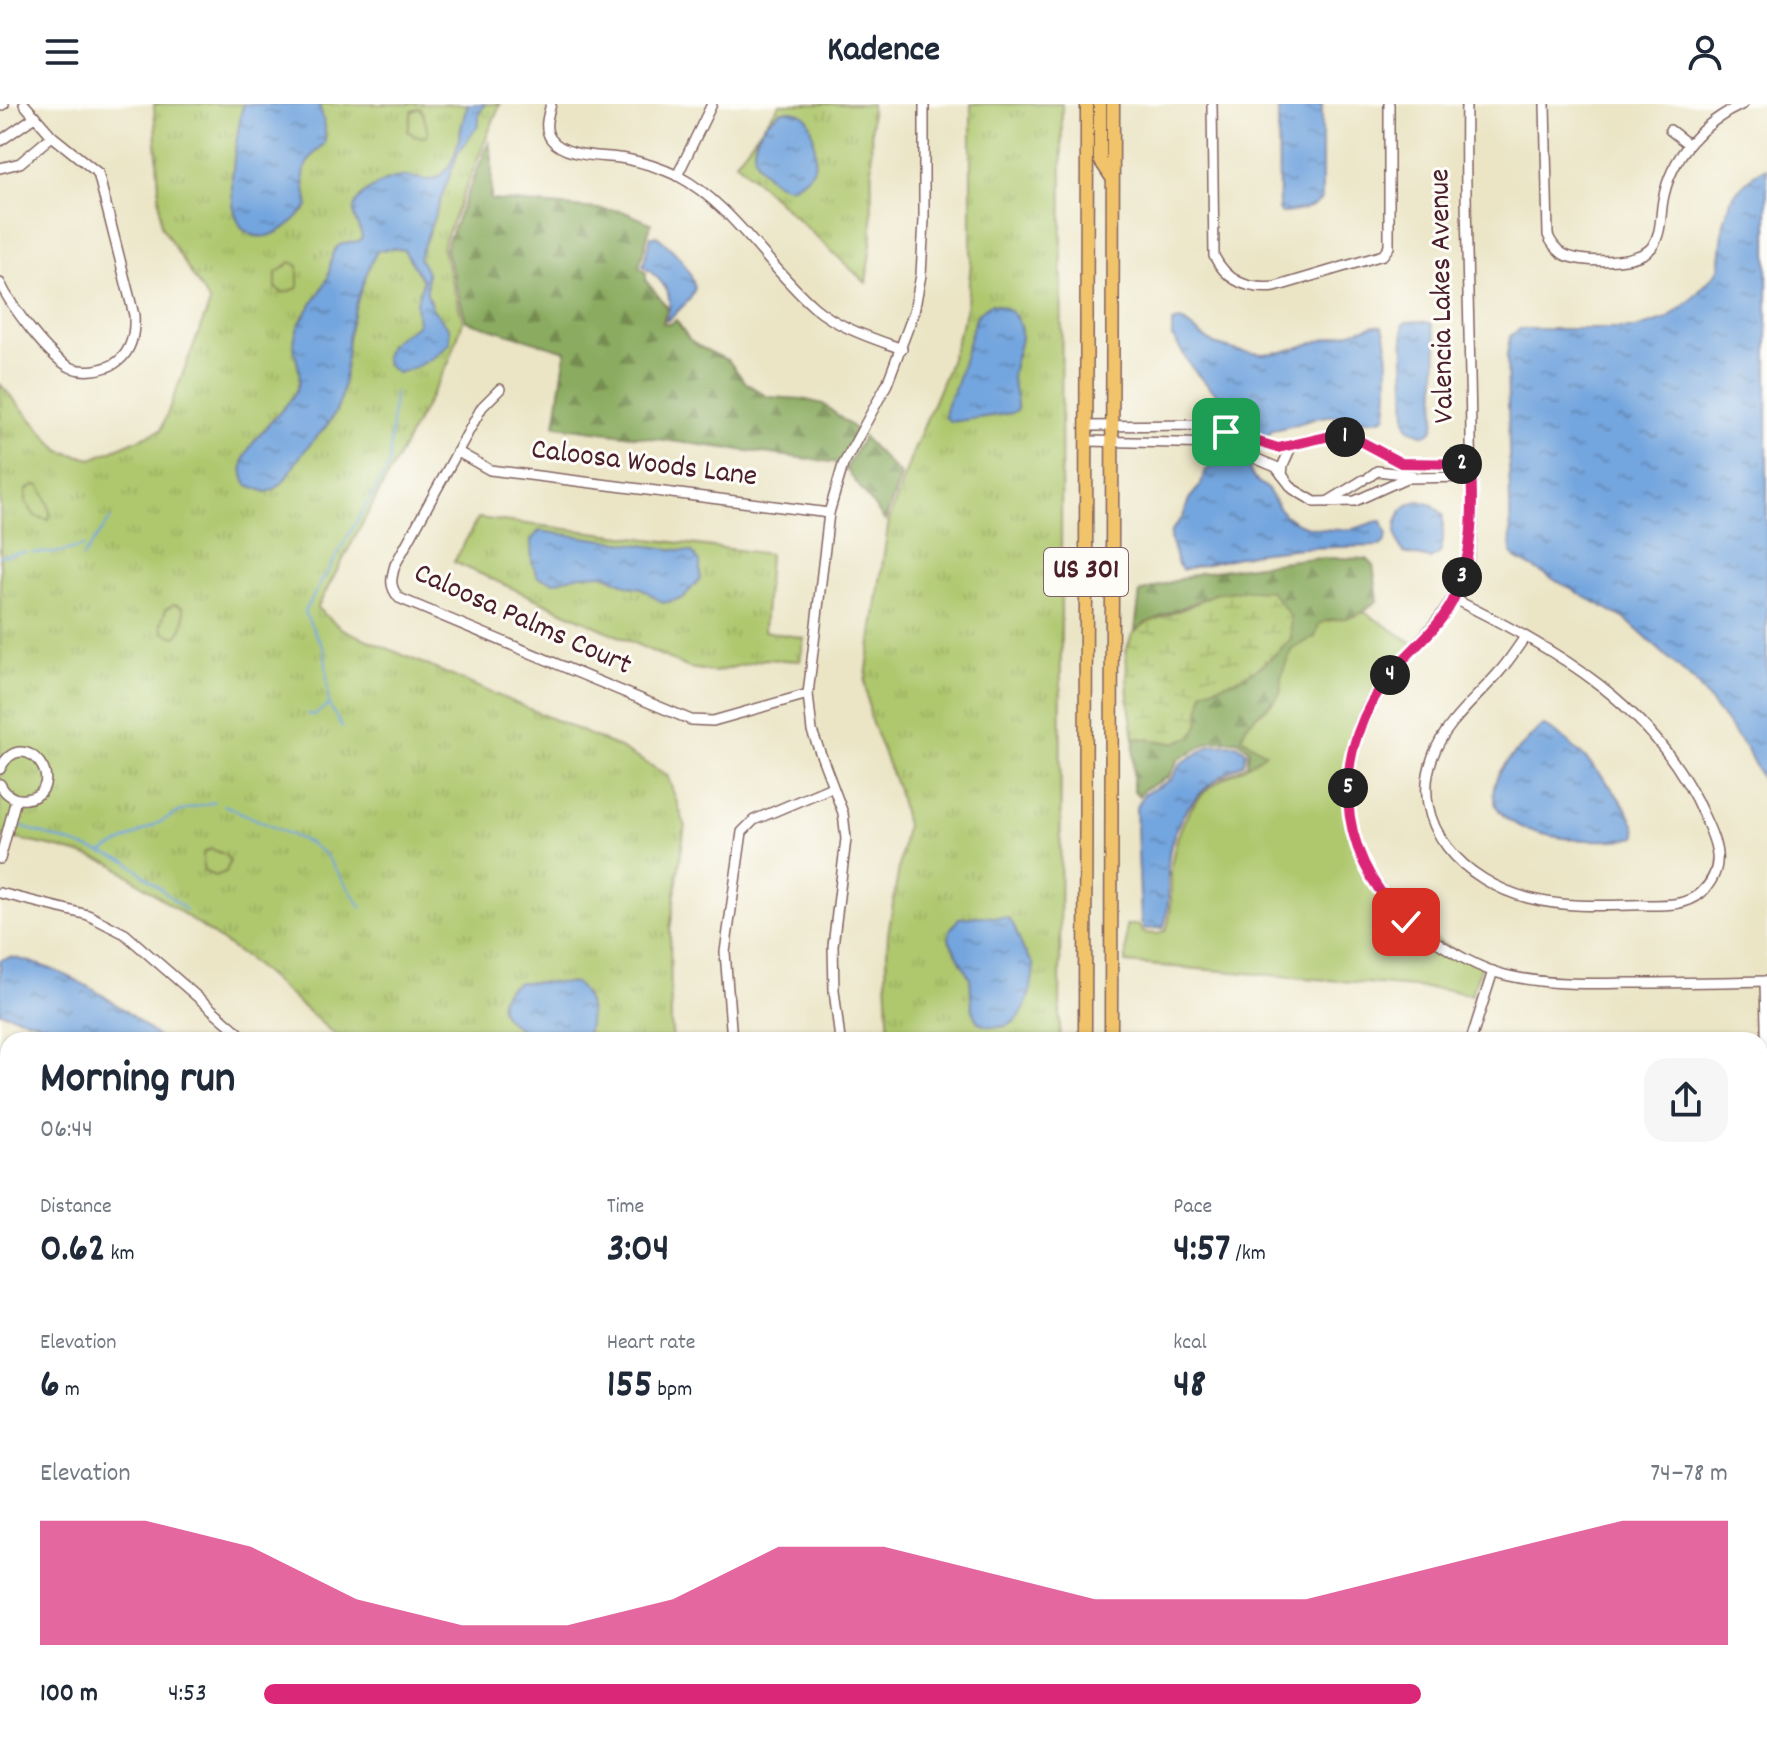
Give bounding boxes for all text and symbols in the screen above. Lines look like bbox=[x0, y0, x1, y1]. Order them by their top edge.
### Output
text: Kadence bbox=[827, 26, 940, 78]
icon: menu bbox=[40, 30, 84, 74]
icon: person bbox=[1683, 30, 1727, 74]
street label: Valencia Lakes Avenue bbox=[1420, 168, 1468, 424]
pin bbox=[1192, 398, 1260, 466]
icon: arrive bbox=[1204, 410, 1248, 454]
pin: 1 bbox=[1325, 417, 1365, 457]
text: 1 bbox=[1343, 421, 1347, 452]
street label: Caloosa Woods Lane bbox=[529, 430, 759, 500]
pin: 2 bbox=[1442, 444, 1482, 484]
text: 2 bbox=[1457, 448, 1467, 479]
road number: US 301 bbox=[1044, 548, 1128, 596]
street label: Caloosa Palms Court bbox=[406, 554, 638, 688]
pin: 3 bbox=[1442, 557, 1482, 597]
text: 3 bbox=[1457, 561, 1467, 592]
pin: 4 bbox=[1370, 655, 1410, 695]
text: 4 bbox=[1385, 659, 1395, 690]
pin: 5 bbox=[1328, 768, 1368, 808]
text: 5 bbox=[1343, 772, 1353, 803]
pin bbox=[1372, 888, 1440, 956]
icon: check bbox=[1384, 900, 1428, 944]
text: Morning run bbox=[40, 1050, 235, 1113]
button: share bbox=[1644, 1058, 1728, 1142]
text: 06:44 bbox=[40, 1112, 93, 1149]
text: Distance bbox=[40, 1192, 112, 1223]
text: Time bbox=[607, 1192, 644, 1223]
text: Pace bbox=[1173, 1192, 1212, 1223]
text: 0.62 bbox=[40, 1223, 106, 1280]
text: 3:04 bbox=[607, 1223, 669, 1280]
text: 4:57 bbox=[1173, 1223, 1230, 1280]
text: km bbox=[106, 1239, 135, 1270]
text: /km bbox=[1230, 1239, 1266, 1270]
text: Elevation bbox=[40, 1328, 117, 1359]
text: Heart rate bbox=[607, 1328, 696, 1359]
text: kcal bbox=[1173, 1328, 1207, 1359]
text: 6 bbox=[40, 1359, 60, 1416]
text: 155 bbox=[607, 1359, 652, 1416]
text: 48 bbox=[1173, 1359, 1206, 1416]
text: m bbox=[60, 1375, 80, 1406]
text: bpm bbox=[652, 1375, 692, 1406]
text: Elevation bbox=[40, 1456, 130, 1493]
text: 74–78 m bbox=[1650, 1456, 1728, 1493]
text: 100 m bbox=[40, 1676, 98, 1713]
text: 4:53 bbox=[168, 1676, 207, 1713]

